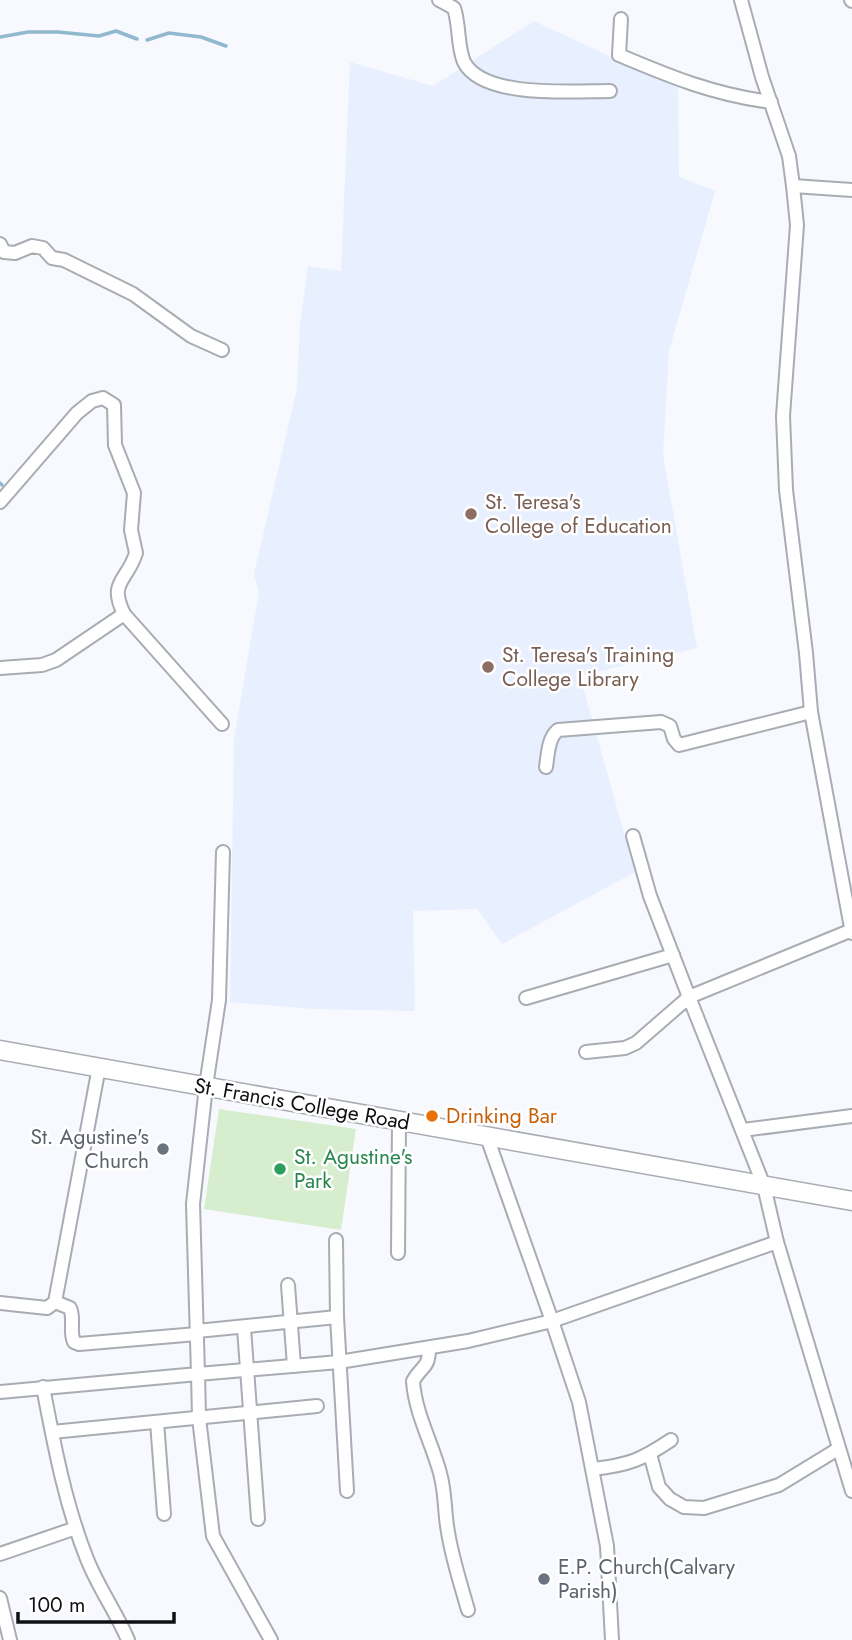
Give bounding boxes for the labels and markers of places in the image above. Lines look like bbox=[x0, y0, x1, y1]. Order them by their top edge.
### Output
place label: St. Teresa's College of Education bbox=[485, 487, 672, 541]
marker: St. Teresa's College of Education bbox=[463, 506, 479, 522]
place label: St. Teresa's Training College Library bbox=[502, 640, 674, 694]
marker: St. Teresa's Training College Library bbox=[480, 659, 496, 675]
place label: Drinking Bar bbox=[446, 1101, 558, 1131]
marker: Drinking Bar bbox=[424, 1108, 440, 1124]
place label: St. Agustine's Church bbox=[30, 1122, 149, 1176]
marker: St. Agustine's Church bbox=[155, 1141, 171, 1157]
place label: St. Agustine's Park bbox=[294, 1142, 413, 1196]
marker: St. Agustine's Park bbox=[272, 1161, 288, 1177]
place label: E.P. Church(Calvary Parish) bbox=[558, 1552, 736, 1606]
marker: E.P. Church(Calvary Parish) bbox=[536, 1571, 552, 1587]

